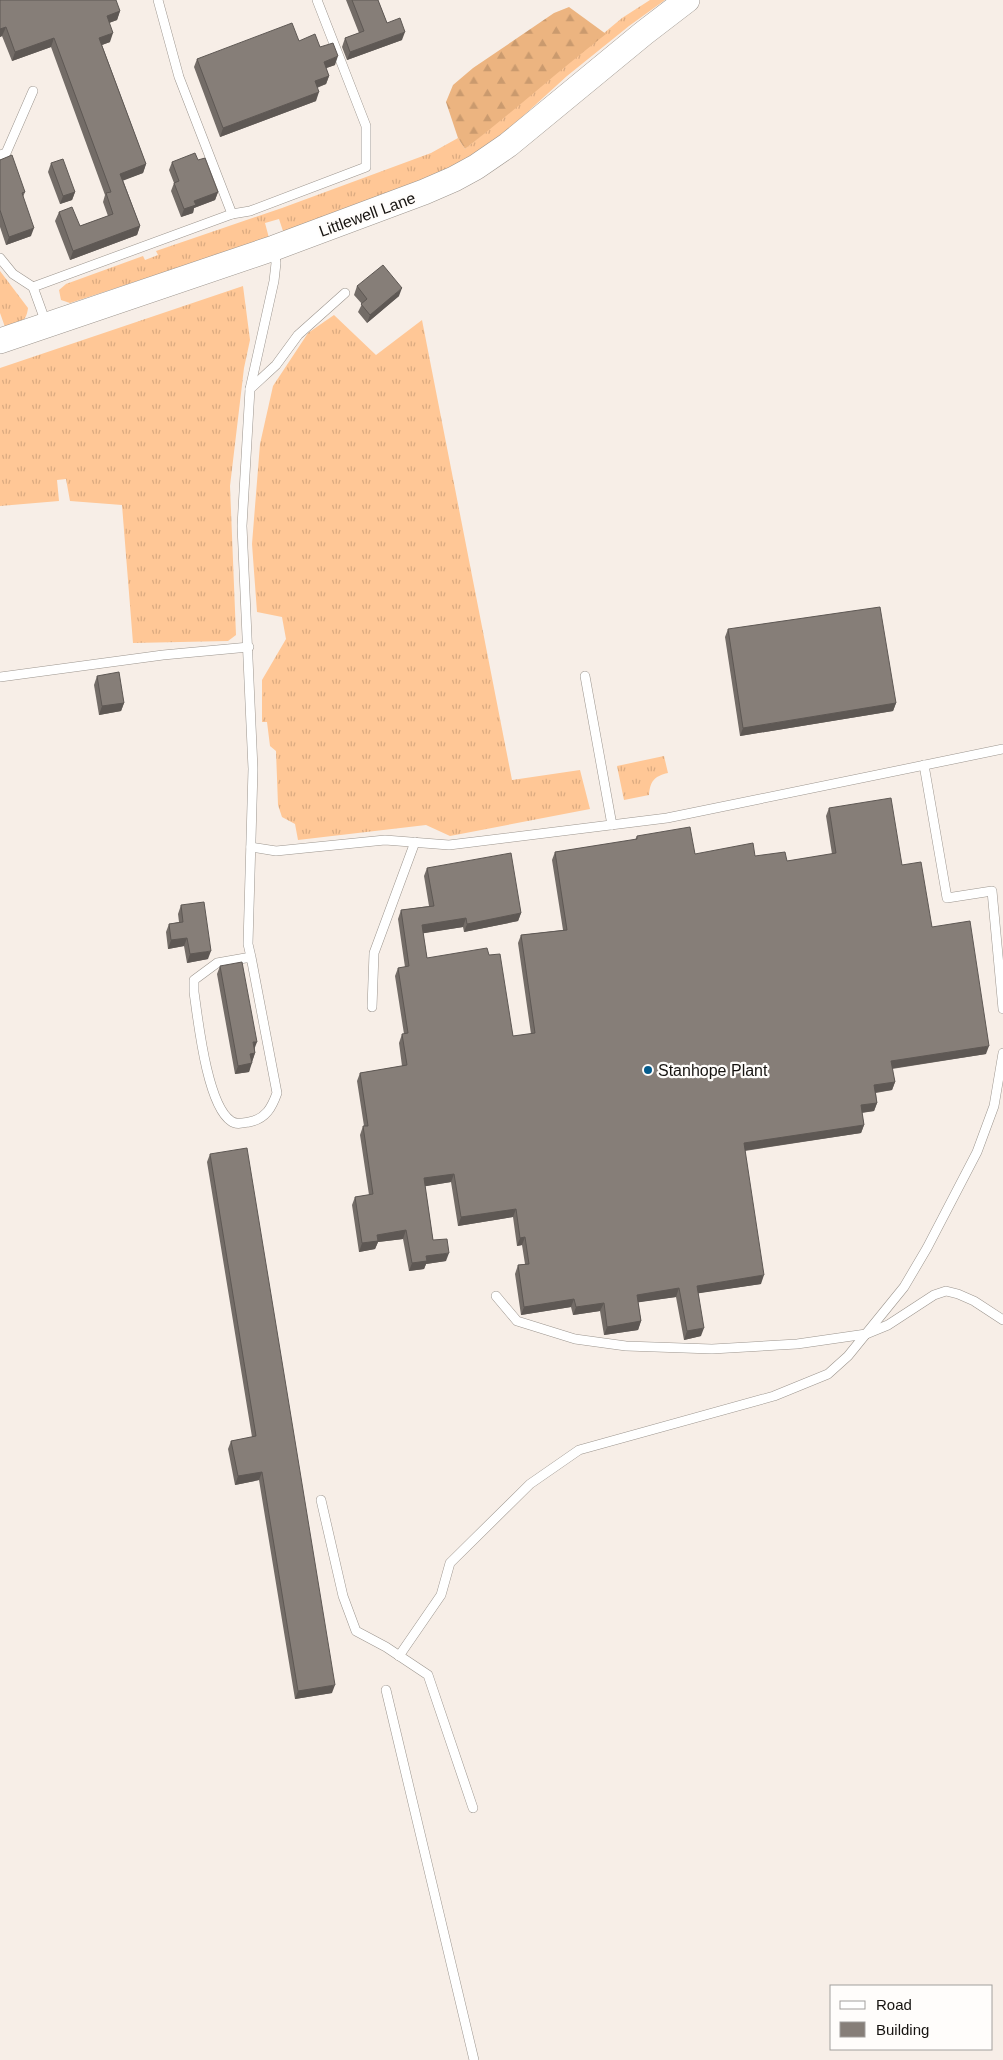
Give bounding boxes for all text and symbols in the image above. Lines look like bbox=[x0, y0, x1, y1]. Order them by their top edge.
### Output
street label: Littlewell Lane bbox=[317, 189, 418, 240]
place label: Stanhope Plant bbox=[658, 1062, 768, 1079]
marker: Stanhope Plant bbox=[642, 1064, 654, 1076]
legend bbox=[830, 1985, 993, 2050]
text: Road bbox=[876, 1996, 912, 2013]
text: Building bbox=[876, 2021, 929, 2038]

